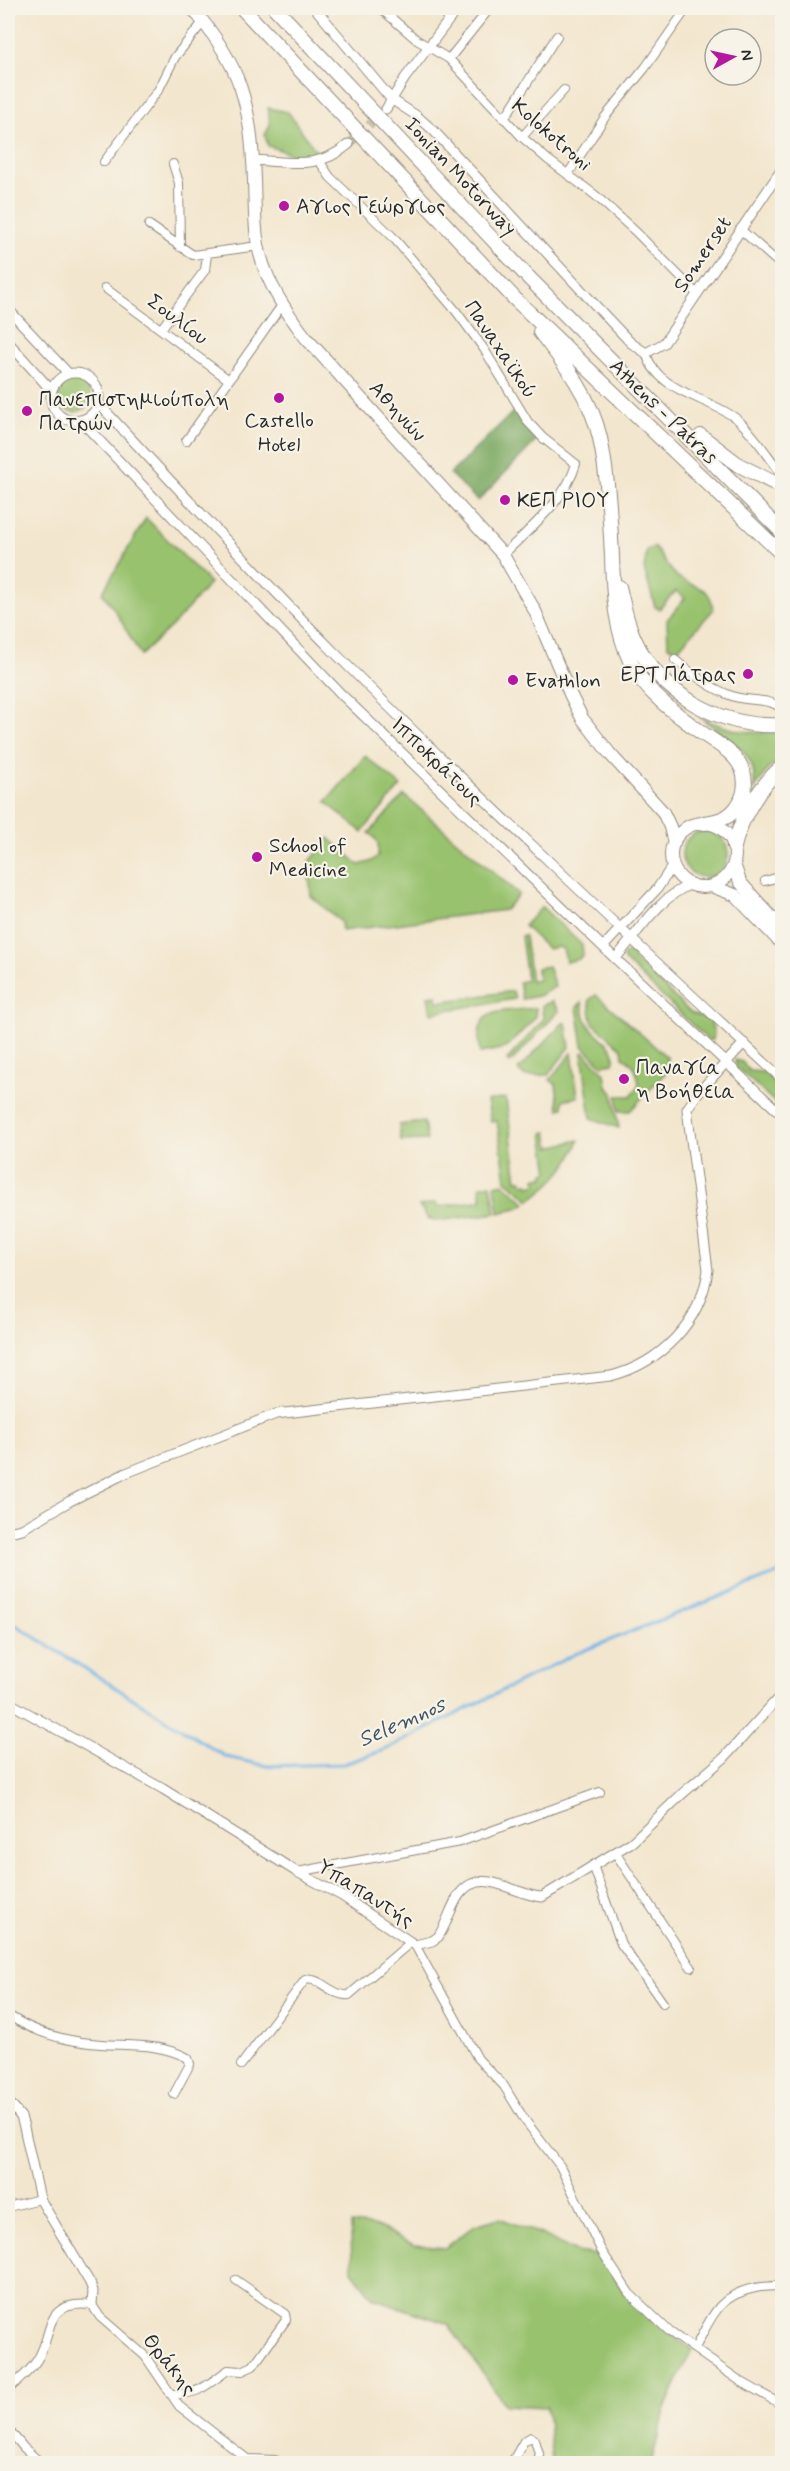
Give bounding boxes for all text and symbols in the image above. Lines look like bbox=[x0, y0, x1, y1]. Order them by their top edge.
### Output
north arrow bbox=[703, 27, 763, 87]
text: N bbox=[735, 48, 758, 62]
street label: Kolokotroni bbox=[505, 92, 598, 178]
street label: Ionian Motorway bbox=[398, 111, 523, 242]
place label: Αγιος Γεώργιος bbox=[296, 193, 445, 221]
marker: Αγιος Γεώργιος bbox=[277, 199, 291, 213]
street label: Somerset bbox=[667, 211, 739, 298]
street label: Σουλίου bbox=[141, 288, 214, 352]
street label: Παναχαϊκού bbox=[457, 295, 543, 404]
street label: Athens - Patras bbox=[603, 353, 724, 471]
street label: Αθηνών bbox=[362, 375, 432, 448]
place label: Πανεπιστημιούπολη Πατρών bbox=[39, 386, 229, 438]
marker: Castello Hotel bbox=[272, 391, 286, 405]
marker: Πανεπιστημιούπολη Πατρών bbox=[20, 404, 34, 418]
place label: Castello Hotel bbox=[244, 407, 314, 459]
place label: ΚΕΠ ΡΙΟΥ bbox=[517, 487, 609, 515]
marker: ΚΕΠ ΡΙΟΥ bbox=[498, 493, 512, 507]
place label: ΕΡΤ Πάτρας bbox=[621, 661, 736, 689]
place label: Evathlon bbox=[525, 667, 601, 695]
marker: ΕΡΤ Πάτρας bbox=[741, 667, 755, 681]
marker: Evathlon bbox=[506, 673, 520, 687]
street label: Ιπποκράτους bbox=[384, 711, 488, 813]
place label: School of Medicine bbox=[269, 832, 347, 884]
marker: School of Medicine bbox=[250, 850, 264, 864]
place label: Παναγία η Βοήθεια bbox=[636, 1054, 735, 1106]
marker: Παναγία η Βοήθεια bbox=[617, 1072, 631, 1086]
water label: Selemnos bbox=[354, 1690, 452, 1754]
street label: Υπαπαντής bbox=[312, 1853, 419, 1935]
street label: Θράκης bbox=[136, 2328, 203, 2401]

